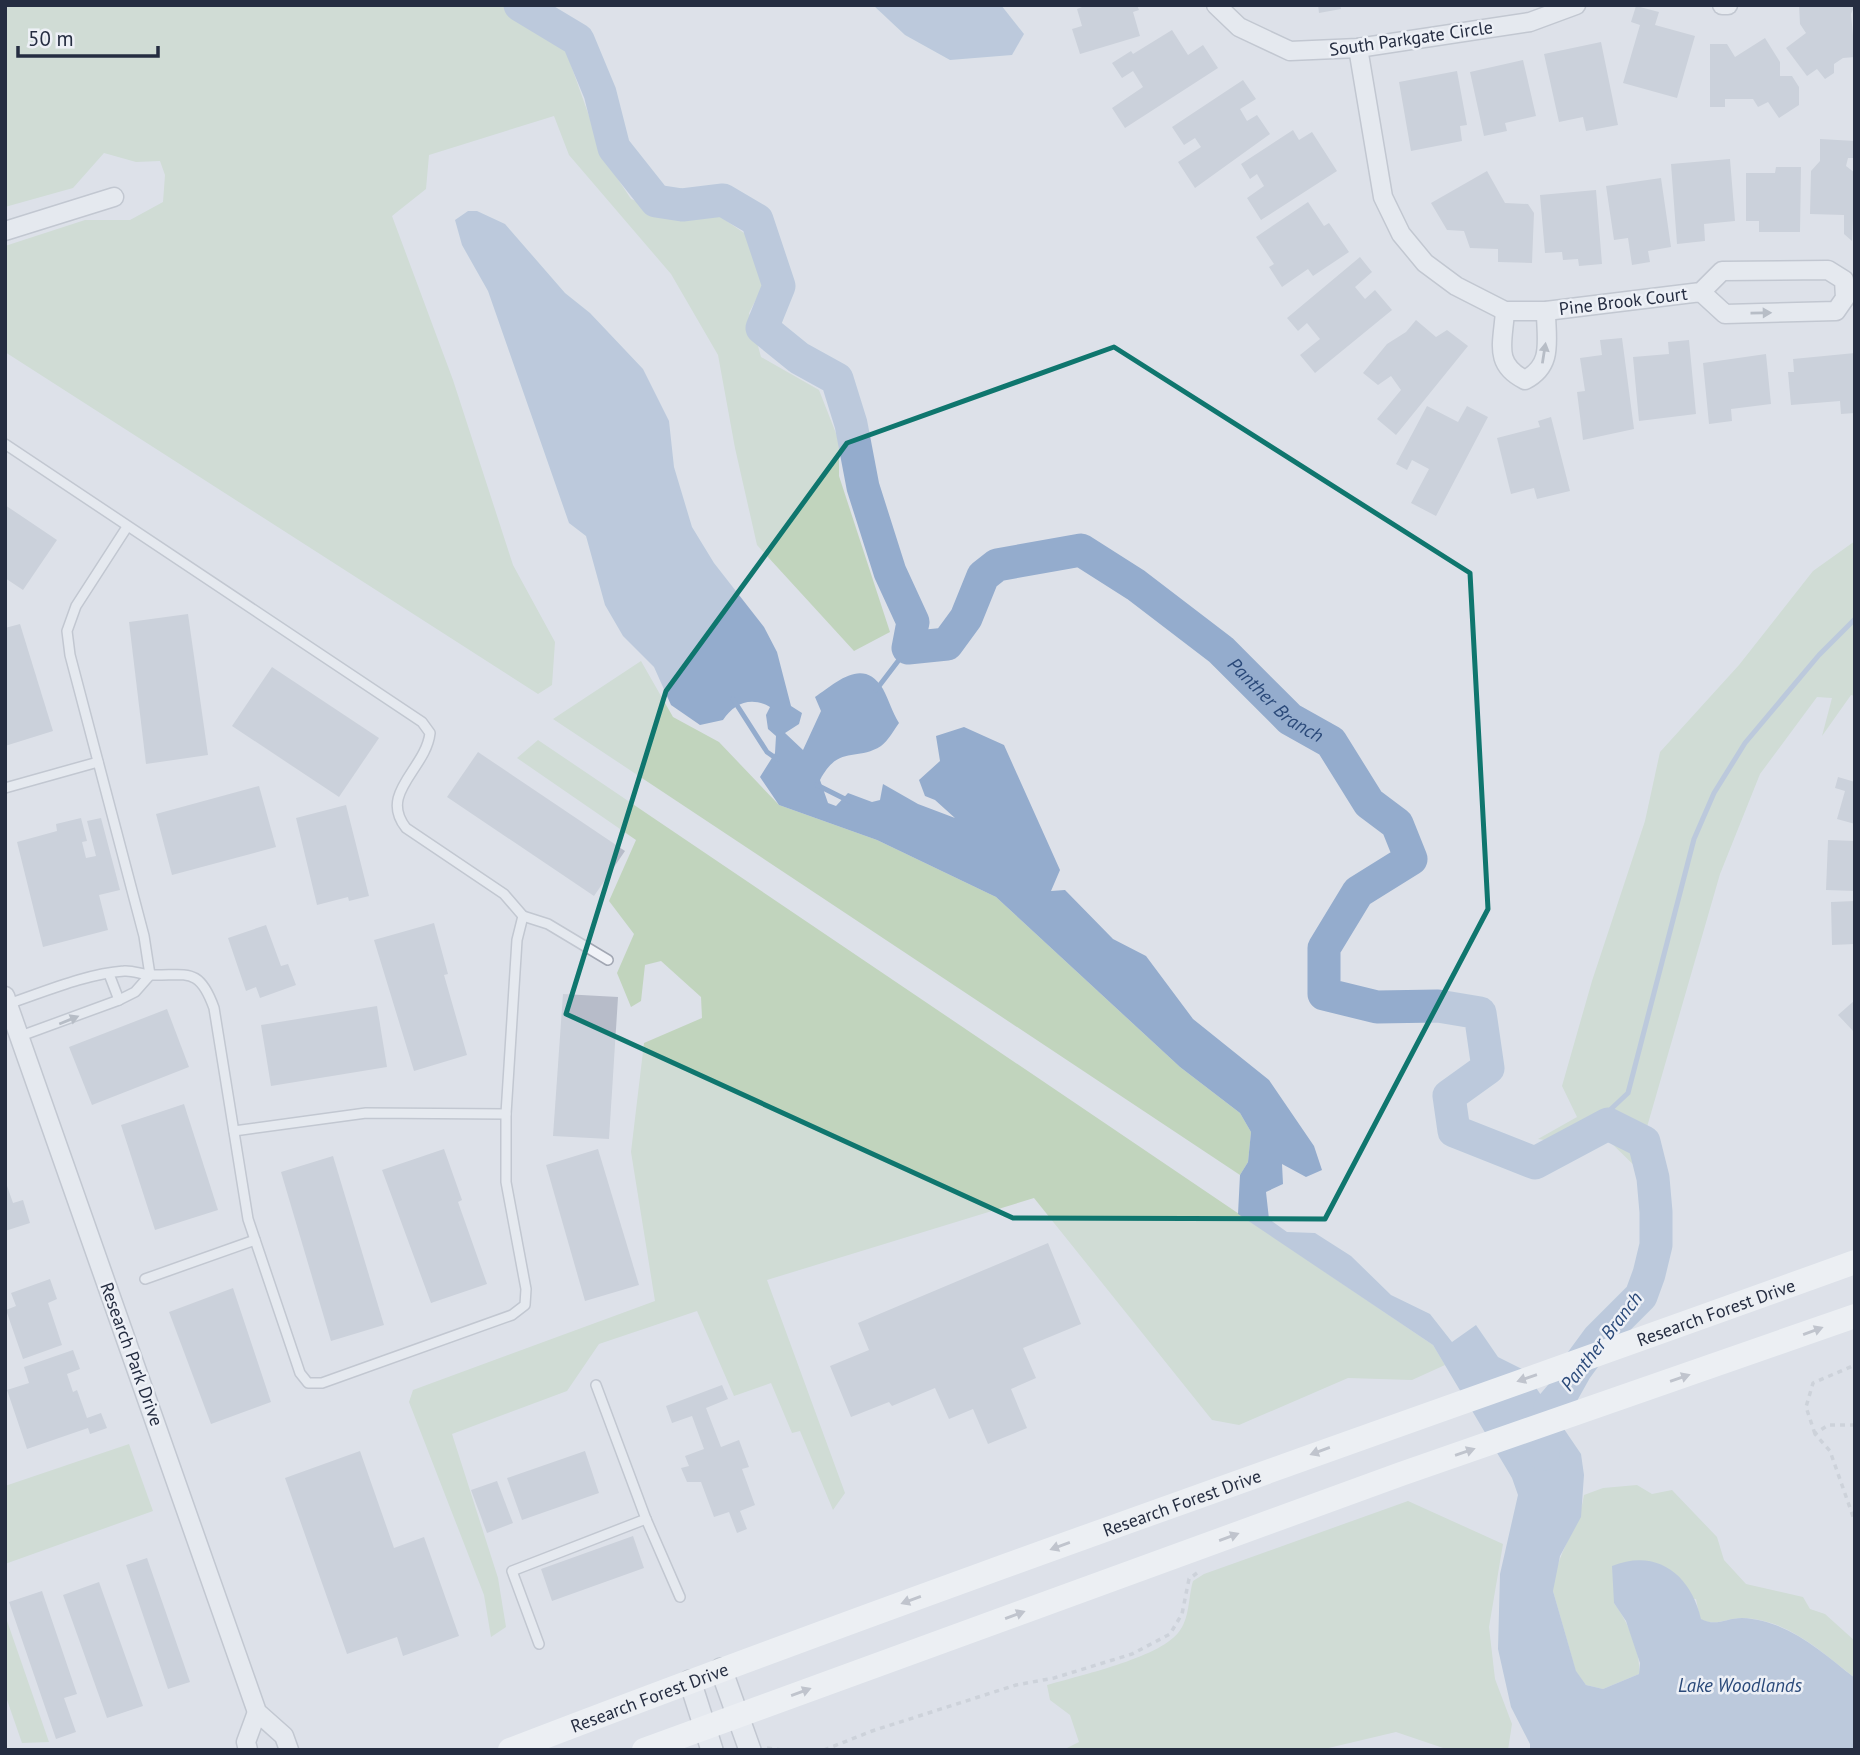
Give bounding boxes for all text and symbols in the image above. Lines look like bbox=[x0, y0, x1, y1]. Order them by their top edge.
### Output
scale bar bbox=[18, 14, 158, 58]
street label: South Parkgate Circle bbox=[1328, 15, 1494, 61]
text: 50 m bbox=[28, 25, 74, 52]
street label: Pine Brook Court bbox=[1557, 282, 1689, 320]
one-way arrow bbox=[1750, 307, 1772, 318]
one-way arrow bbox=[1539, 342, 1550, 364]
water label: Panther Branch bbox=[1223, 652, 1328, 747]
one-way arrow bbox=[59, 1014, 79, 1026]
street label: Research Forest Drive bbox=[1633, 1273, 1798, 1351]
street label: Research Park Drive bbox=[95, 1279, 169, 1429]
water label: Panther Branch bbox=[1555, 1287, 1647, 1395]
one-way arrow bbox=[1802, 1325, 1823, 1336]
one-way arrow bbox=[1670, 1372, 1691, 1383]
one-way arrow bbox=[1516, 1373, 1537, 1384]
one-way arrow bbox=[1309, 1446, 1330, 1457]
one-way arrow bbox=[1455, 1446, 1476, 1457]
street label: Research Forest Drive bbox=[1099, 1463, 1264, 1541]
one-way arrow bbox=[1219, 1531, 1240, 1542]
one-way arrow bbox=[1049, 1541, 1070, 1552]
one-way arrow bbox=[900, 1595, 921, 1606]
one-way arrow bbox=[1005, 1609, 1026, 1620]
street label: Research Forest Drive bbox=[567, 1657, 731, 1737]
water label: Lake Woodlands bbox=[1678, 1673, 1802, 1697]
one-way arrow bbox=[791, 1686, 812, 1697]

